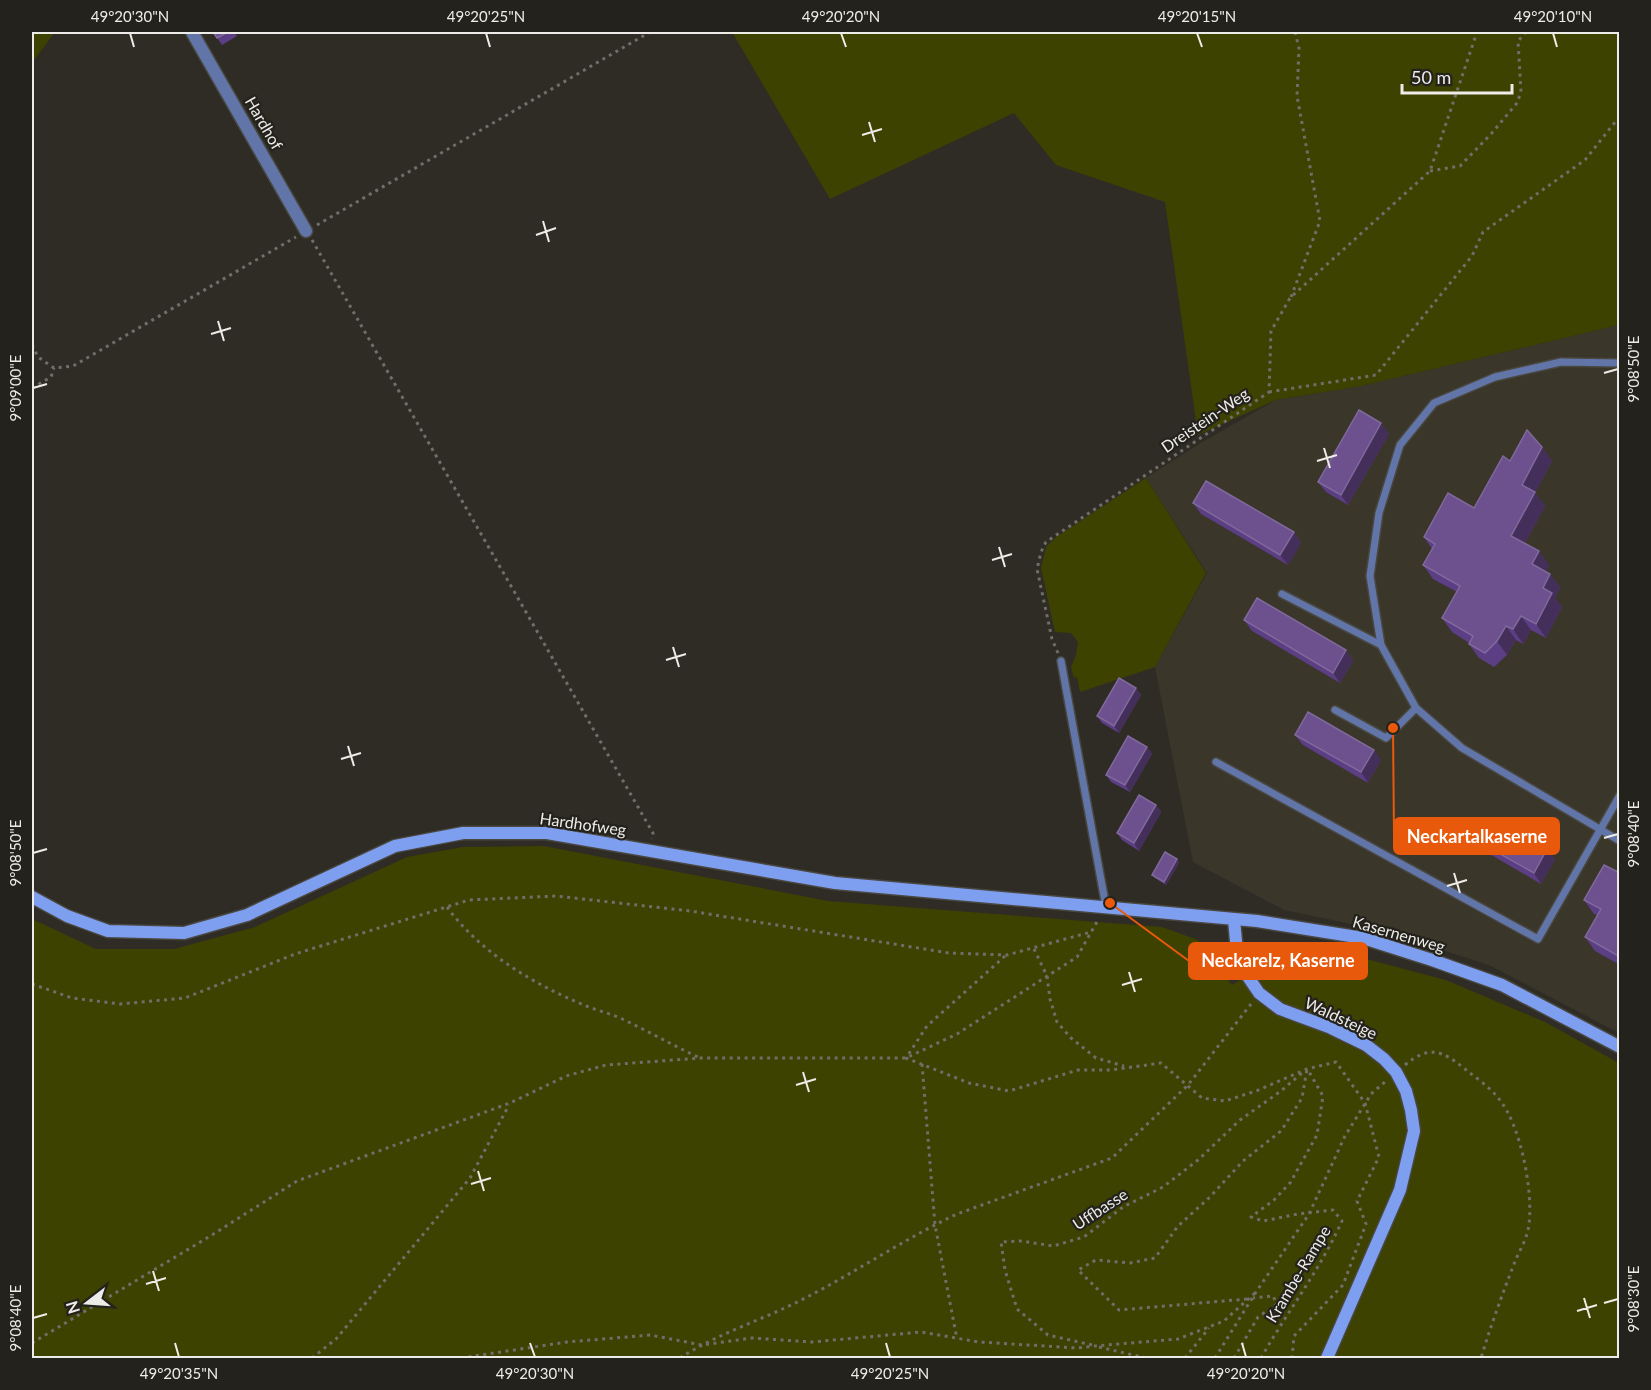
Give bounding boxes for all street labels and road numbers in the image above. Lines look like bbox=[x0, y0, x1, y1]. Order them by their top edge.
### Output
street label: Hardhof bbox=[242, 93, 287, 153]
street label: Dreistein-Weg bbox=[1157, 383, 1252, 456]
street label: Hardhofweg bbox=[539, 808, 627, 839]
street label: Kasernenweg bbox=[1351, 911, 1448, 956]
street label: Waldsteige bbox=[1302, 992, 1381, 1043]
street label: Uffbasse bbox=[1069, 1184, 1131, 1233]
street label: Krambe-Rampe bbox=[1261, 1222, 1334, 1325]

